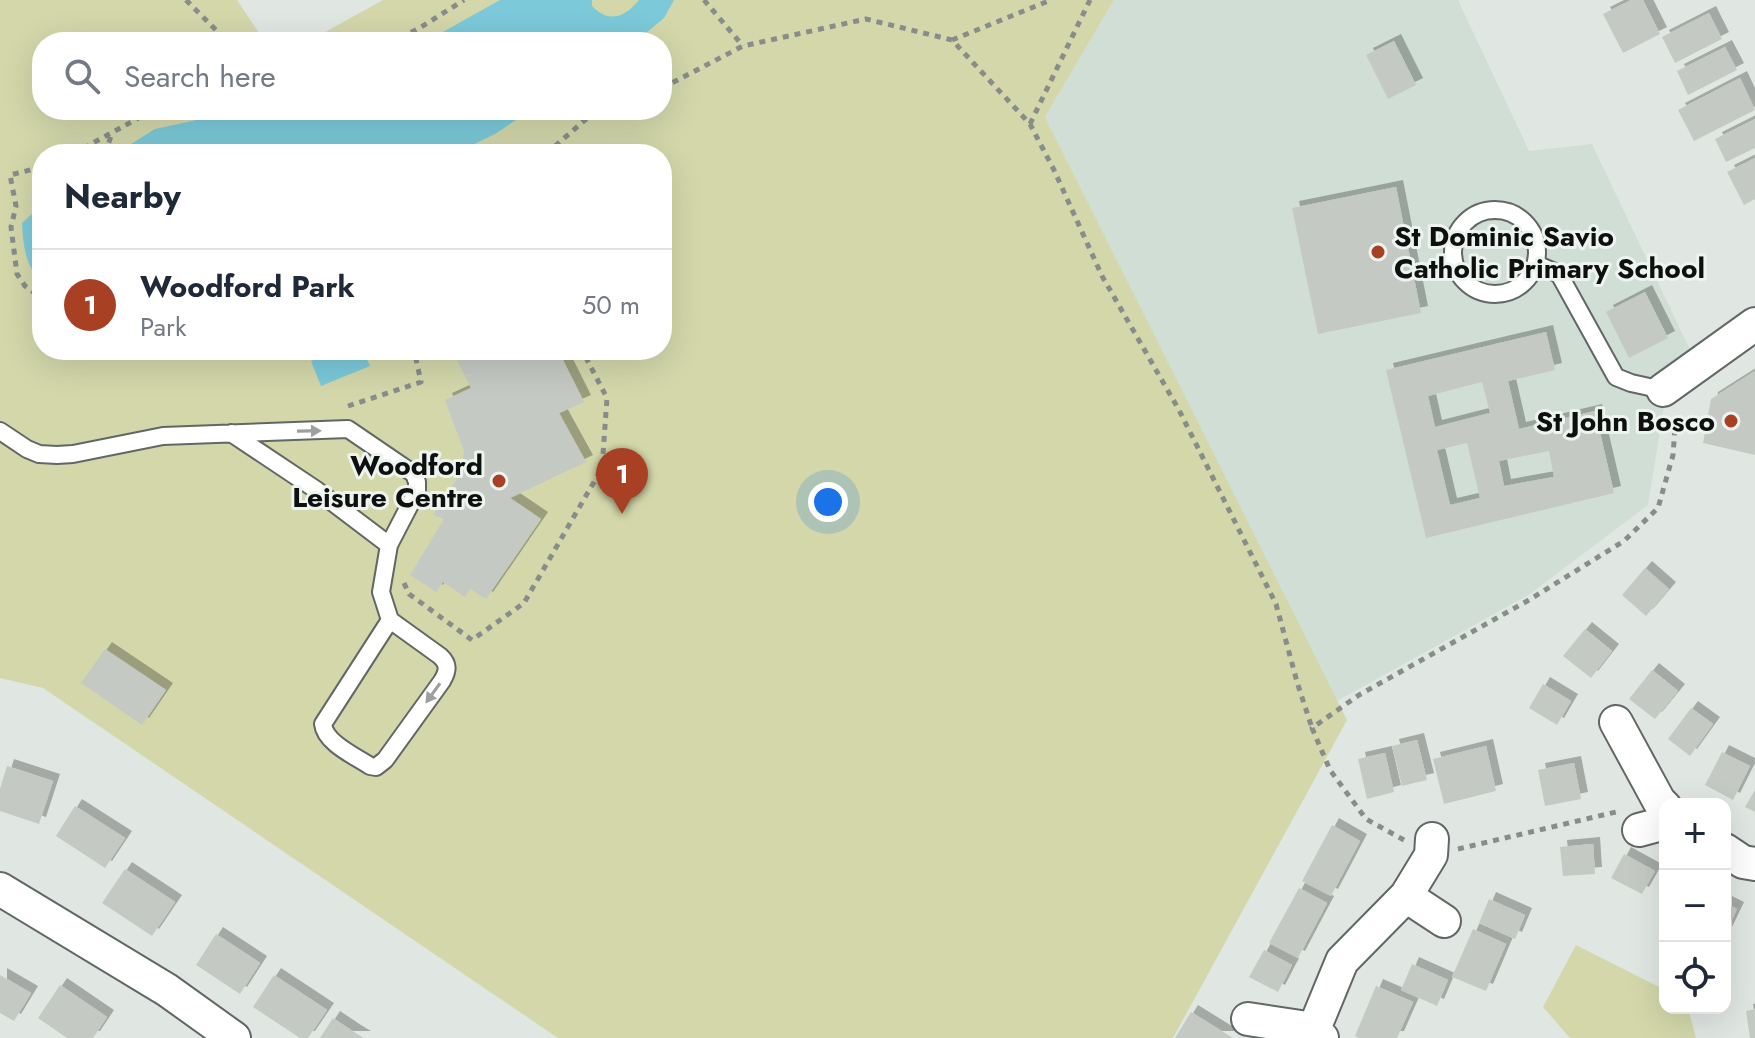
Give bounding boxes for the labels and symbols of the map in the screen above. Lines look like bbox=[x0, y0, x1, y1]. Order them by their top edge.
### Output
place label: St Dominic Savio Catholic Primary School bbox=[1394, 216, 1705, 289]
marker: St Dominic Savio Catholic Primary School bbox=[1369, 243, 1387, 261]
place label: St John Bosco bbox=[1536, 401, 1715, 442]
marker: St John Bosco bbox=[1722, 412, 1740, 430]
one-way arrow bbox=[297, 425, 322, 437]
place label: Woodford Leisure Centre bbox=[292, 445, 483, 518]
pin: 1 bbox=[596, 448, 648, 514]
marker: Woodford Leisure Centre bbox=[490, 472, 508, 490]
your location bbox=[808, 482, 848, 522]
one-way arrow bbox=[426, 683, 441, 704]

